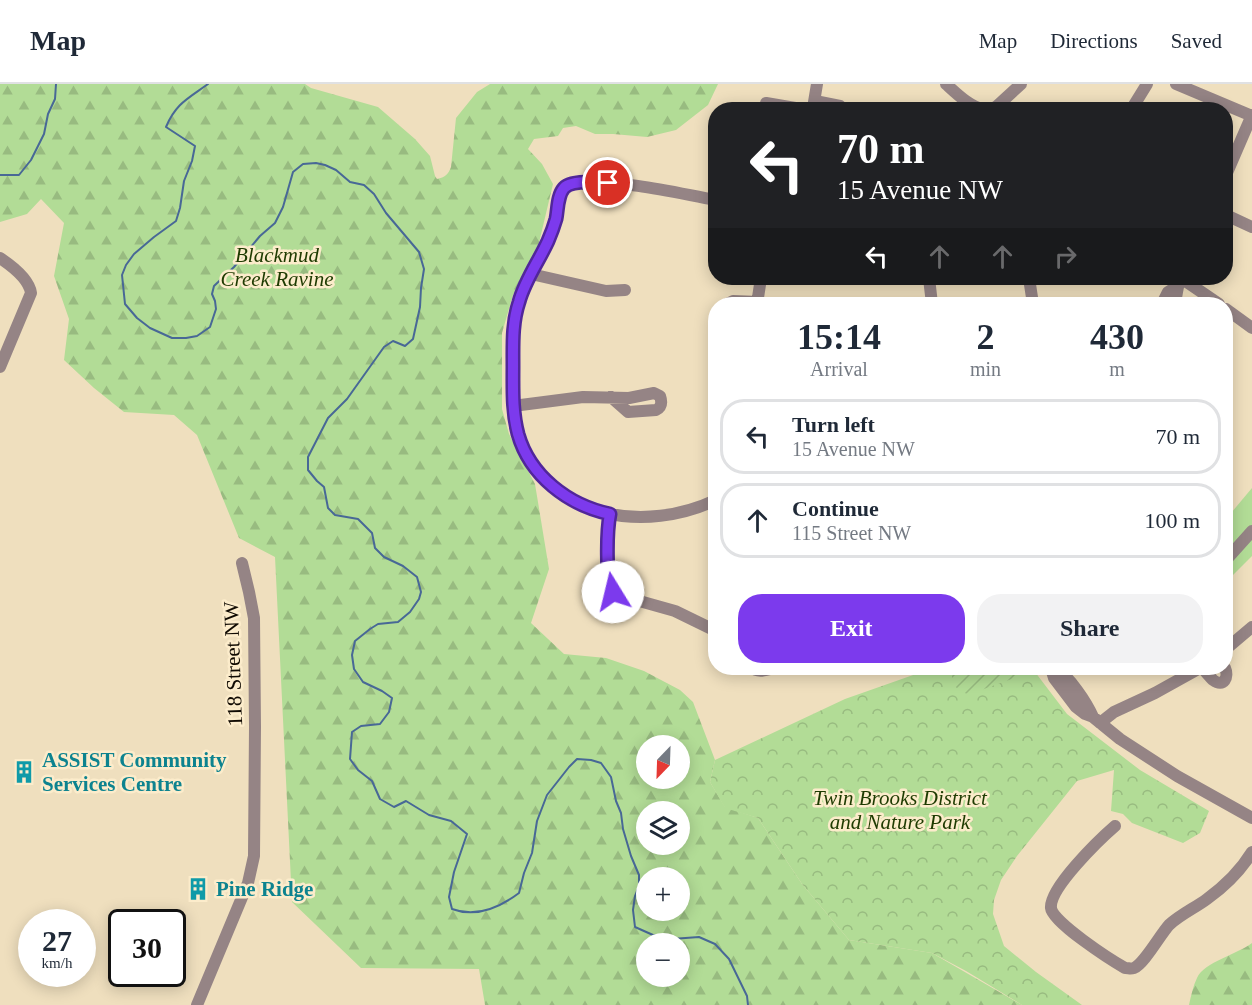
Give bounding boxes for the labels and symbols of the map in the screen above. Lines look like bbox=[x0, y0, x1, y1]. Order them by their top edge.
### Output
pin bbox=[582, 157, 633, 208]
park label: Blackmud Creek Ravine bbox=[221, 243, 333, 291]
position arrow bbox=[581, 560, 645, 624]
street label: 118 Street NW bbox=[219, 601, 247, 727]
north arrow bbox=[636, 735, 690, 789]
place label: ASSIST Community Services Centre bbox=[42, 748, 227, 796]
building icon: ASSIST Community Services Centre bbox=[11, 759, 37, 785]
park label: Twin Brooks District and Nature Park bbox=[813, 786, 988, 834]
building icon: Pine Ridge bbox=[185, 876, 211, 902]
place label: Pine Ridge bbox=[216, 877, 313, 901]
speed limit sign: 30 bbox=[108, 909, 186, 987]

